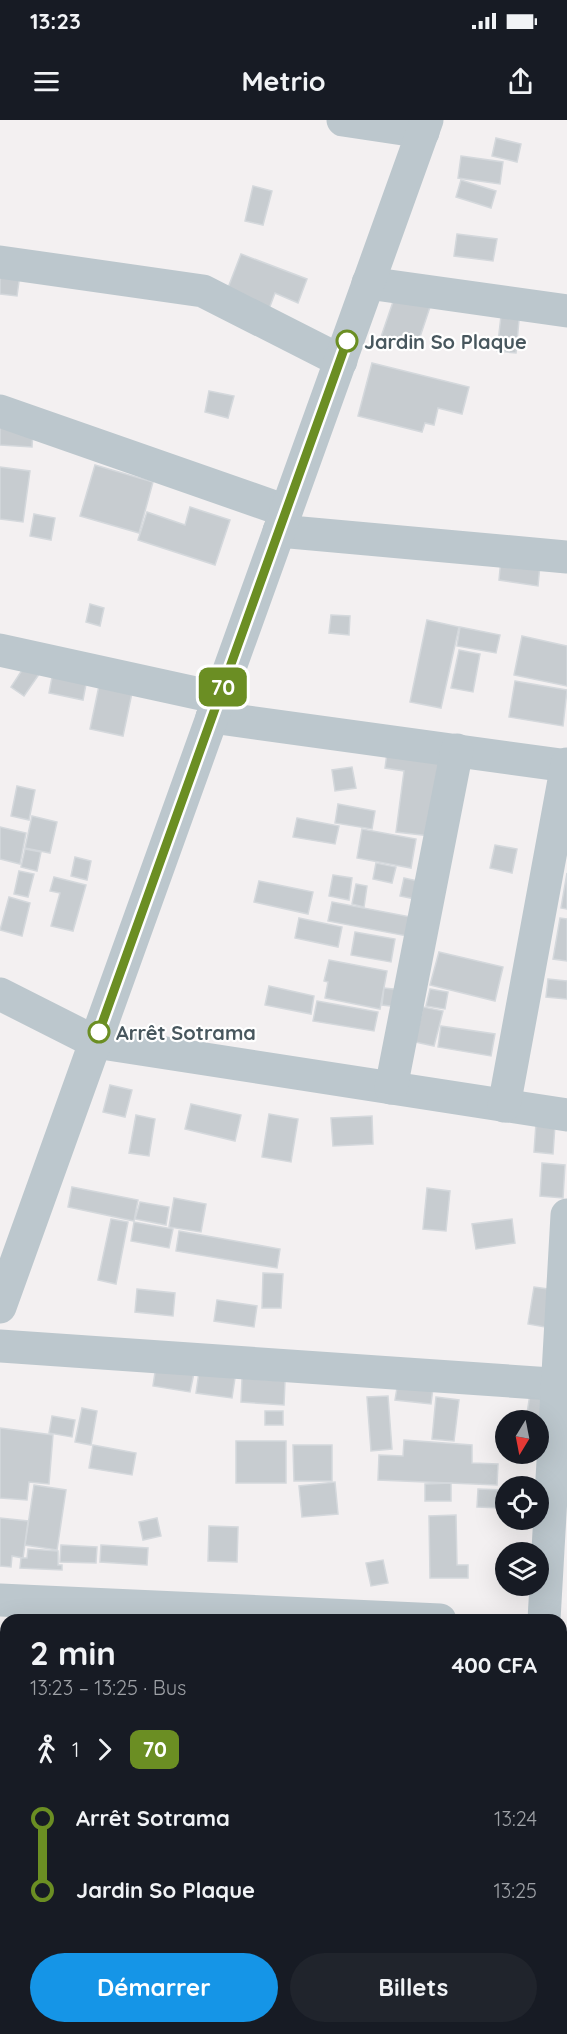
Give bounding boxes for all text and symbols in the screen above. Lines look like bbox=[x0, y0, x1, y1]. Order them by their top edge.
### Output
text: 13:23 bbox=[30, 7, 81, 35]
text: Metrio bbox=[241, 64, 326, 98]
icon: menu bbox=[30, 65, 63, 98]
icon: share bbox=[504, 65, 537, 98]
place label: Jardin So Plaque bbox=[364, 329, 527, 354]
marker: Jardin So Plaque bbox=[336, 330, 358, 352]
line badge: 70 bbox=[196, 668, 250, 706]
text: 70 bbox=[211, 674, 235, 700]
place label: Arrêt Sotrama bbox=[116, 1020, 256, 1045]
marker: Arrêt Sotrama bbox=[88, 1021, 110, 1043]
north arrow bbox=[495, 1410, 549, 1464]
map controls bbox=[495, 1410, 549, 1596]
button: locate bbox=[495, 1476, 549, 1530]
button: layers bbox=[495, 1542, 549, 1596]
text: 2 min bbox=[30, 1632, 116, 1673]
text: 400 CFA bbox=[451, 1651, 537, 1679]
text: 13:23 – 13:25 · Bus bbox=[30, 1675, 187, 1700]
icon: walk bbox=[30, 1733, 63, 1766]
icon: forward bbox=[88, 1733, 121, 1766]
text: 70 bbox=[142, 1736, 167, 1762]
text: 1 bbox=[72, 1737, 79, 1762]
text: Arrêt Sotrama bbox=[76, 1804, 230, 1832]
text: 13:24 bbox=[494, 1806, 537, 1831]
text: Jardin So Plaque bbox=[76, 1876, 255, 1904]
text: 13:25 bbox=[493, 1878, 537, 1903]
button: Démarrer bbox=[30, 1953, 278, 2022]
button: Billets bbox=[290, 1953, 537, 2022]

